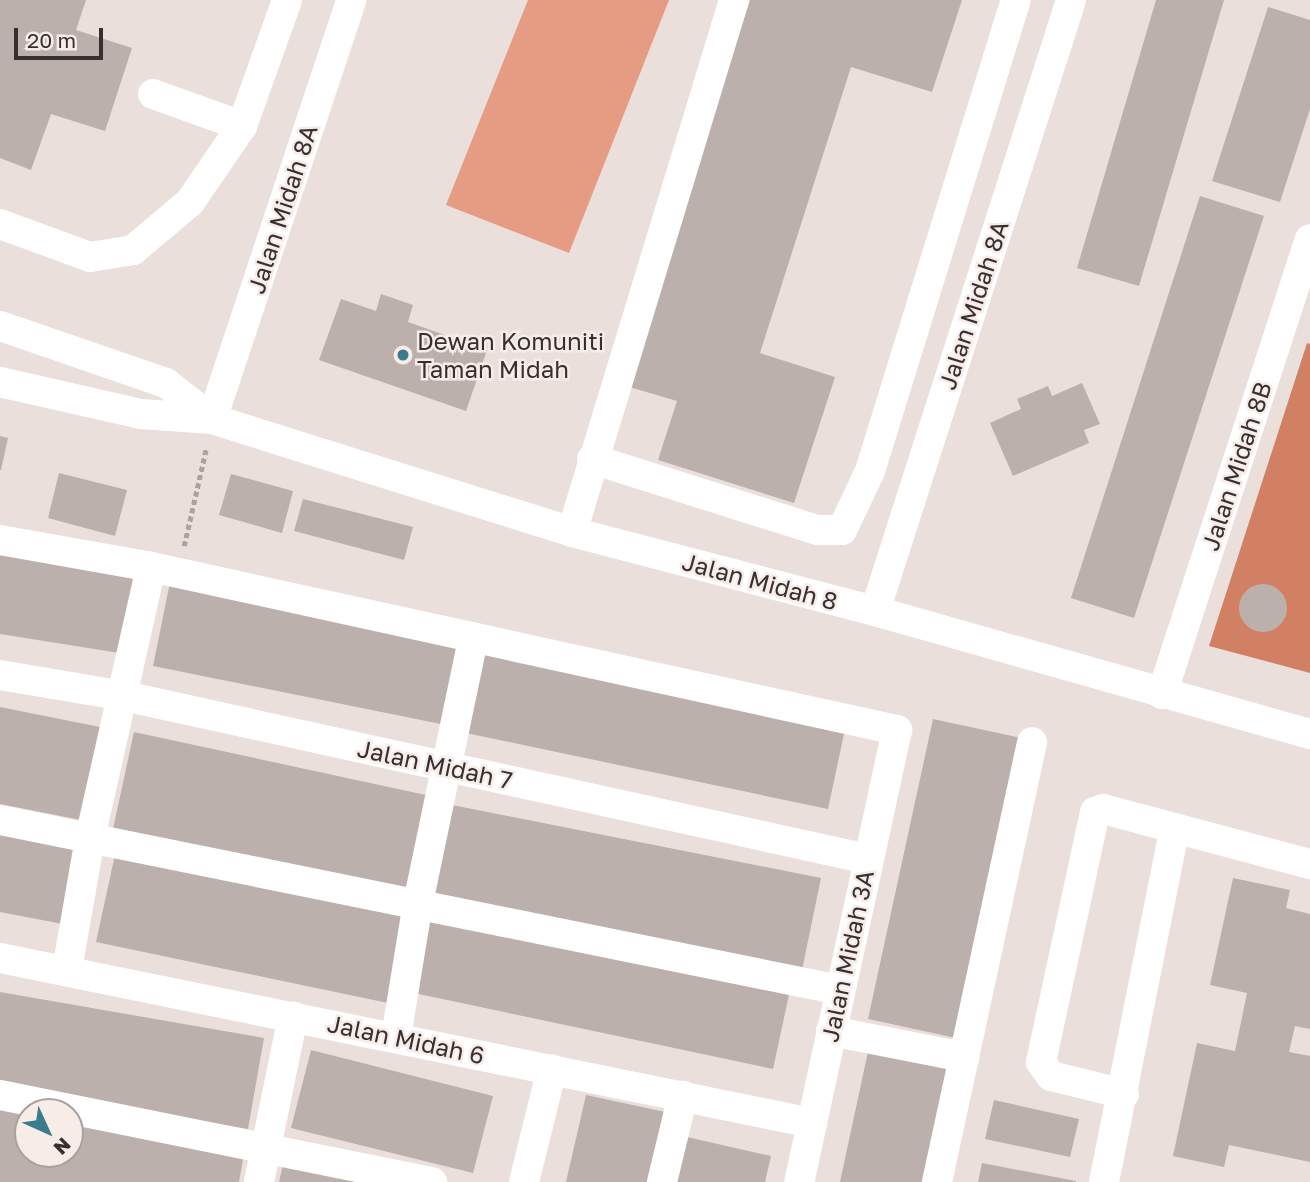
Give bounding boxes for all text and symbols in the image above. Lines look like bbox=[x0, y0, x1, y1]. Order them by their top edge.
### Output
scale bar bbox=[18, 14, 107, 58]
text: 20 m bbox=[27, 27, 76, 53]
street label: Jalan Midah 8A bbox=[241, 121, 323, 297]
street label: Jalan Midah 8A bbox=[932, 217, 1014, 393]
place label: Dewan Komuniti Taman Midah bbox=[417, 327, 604, 383]
marker: Dewan Komuniti Taman Midah bbox=[395, 347, 411, 363]
street label: Jalan Midah 8B bbox=[1195, 378, 1277, 554]
street label: Jalan Midah 8 bbox=[679, 546, 841, 616]
street label: Jalan Midah 7 bbox=[355, 734, 515, 794]
street label: Jalan Midah 3A bbox=[815, 867, 879, 1045]
street label: Jalan Midah 6 bbox=[325, 1008, 487, 1070]
north arrow bbox=[14, 1098, 84, 1168]
text: N bbox=[50, 1134, 76, 1160]

